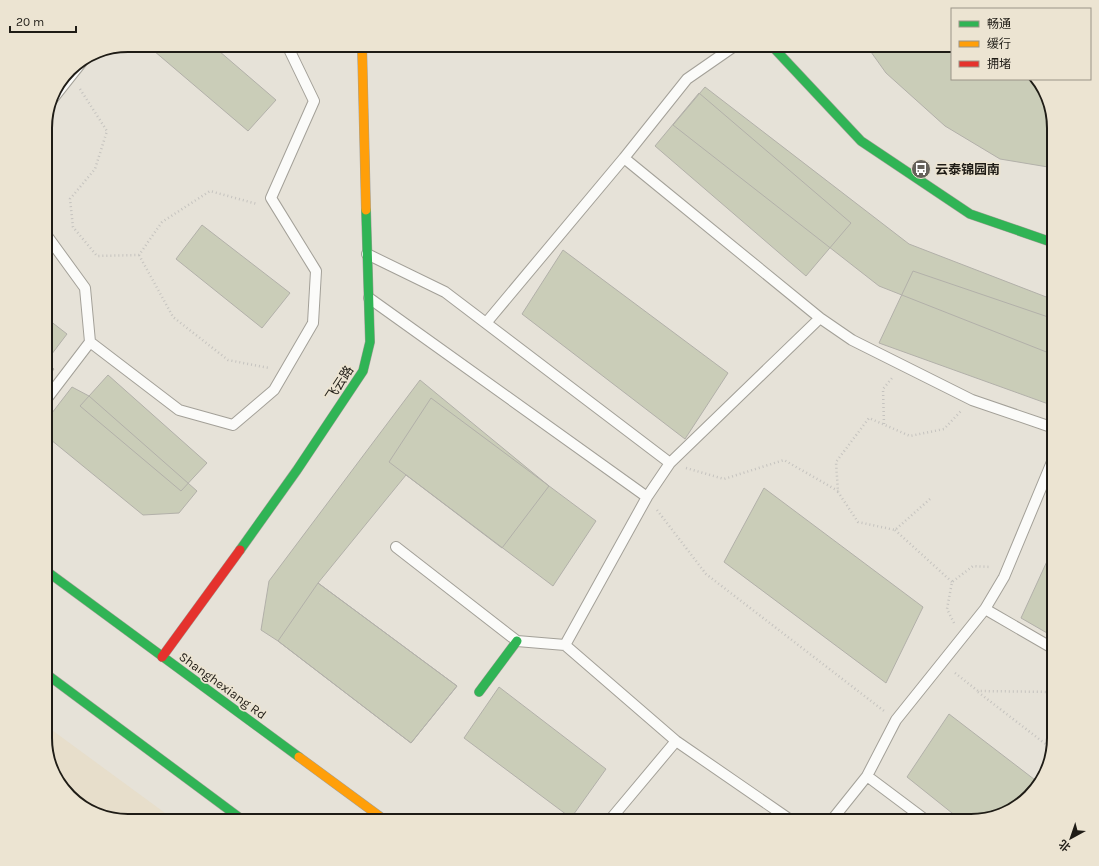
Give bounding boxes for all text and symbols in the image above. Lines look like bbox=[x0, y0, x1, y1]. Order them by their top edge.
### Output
scale bar bbox=[10, 8, 76, 34]
legend bbox=[951, 8, 1091, 80]
text: 20 m bbox=[16, 15, 44, 29]
text: 畅通 bbox=[987, 17, 1011, 31]
text: 缓行 bbox=[987, 37, 1011, 51]
text: 拥堵 bbox=[987, 57, 1011, 71]
bus stop icon: 云泰锦园南 bbox=[910, 158, 932, 180]
place label: 云泰锦园南 bbox=[935, 162, 1000, 177]
street label: 飞云路 bbox=[323, 363, 356, 404]
street label: Shanghexiang Rd bbox=[176, 649, 269, 722]
north arrow bbox=[1051, 818, 1091, 858]
text: 北 bbox=[1057, 837, 1073, 854]

